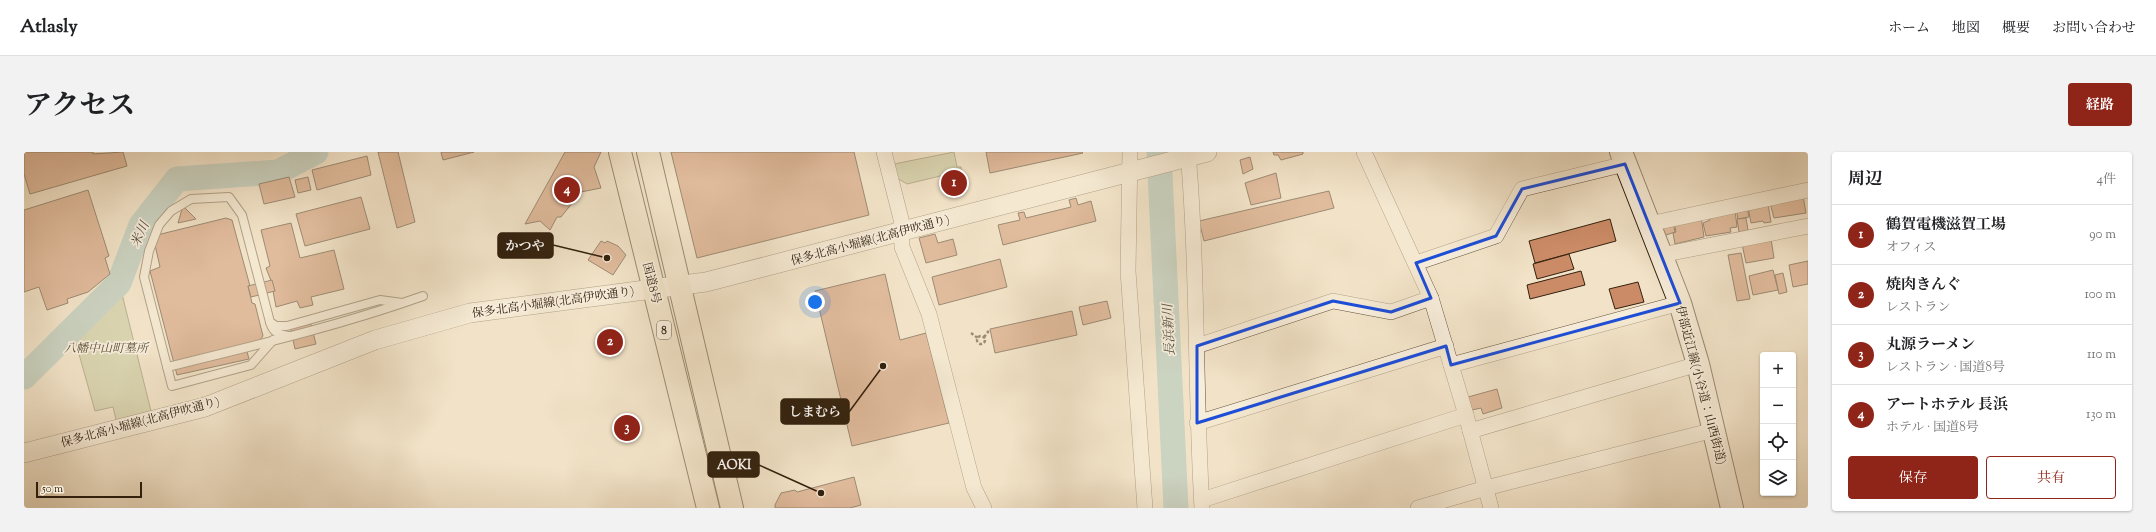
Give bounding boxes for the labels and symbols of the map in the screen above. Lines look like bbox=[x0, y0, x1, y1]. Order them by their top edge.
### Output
pin: 1 bbox=[941, 168, 967, 198]
pin: 4 bbox=[554, 175, 580, 205]
street label: 保多北高小堀線(北高伊吹通り) bbox=[789, 211, 952, 271]
water label: 米川 bbox=[127, 217, 155, 250]
callout: かつや bbox=[498, 233, 553, 258]
text: かつや bbox=[505, 238, 545, 256]
street label: 国道8号 bbox=[637, 261, 665, 306]
street label: 保多北高小堀線(北高伊吹通り) bbox=[471, 283, 636, 323]
your location bbox=[805, 292, 825, 312]
water label: 長浜新川 bbox=[1160, 301, 1180, 356]
street label: 伊部近江線(小谷道：山西街道) bbox=[1670, 304, 1730, 467]
road number: 8 bbox=[657, 321, 671, 339]
pin: 2 bbox=[597, 327, 623, 357]
park label: 八幡中山町墓所 bbox=[64, 340, 150, 358]
street label: 保多北高小堀線(北高伊吹通り) bbox=[59, 393, 222, 453]
callout: しまむら bbox=[781, 399, 849, 424]
text: しまむら bbox=[789, 404, 841, 422]
pin: 3 bbox=[614, 413, 640, 443]
callout: AOKI bbox=[708, 452, 759, 477]
text: AOKI bbox=[717, 457, 752, 475]
scale bar bbox=[36, 480, 142, 499]

